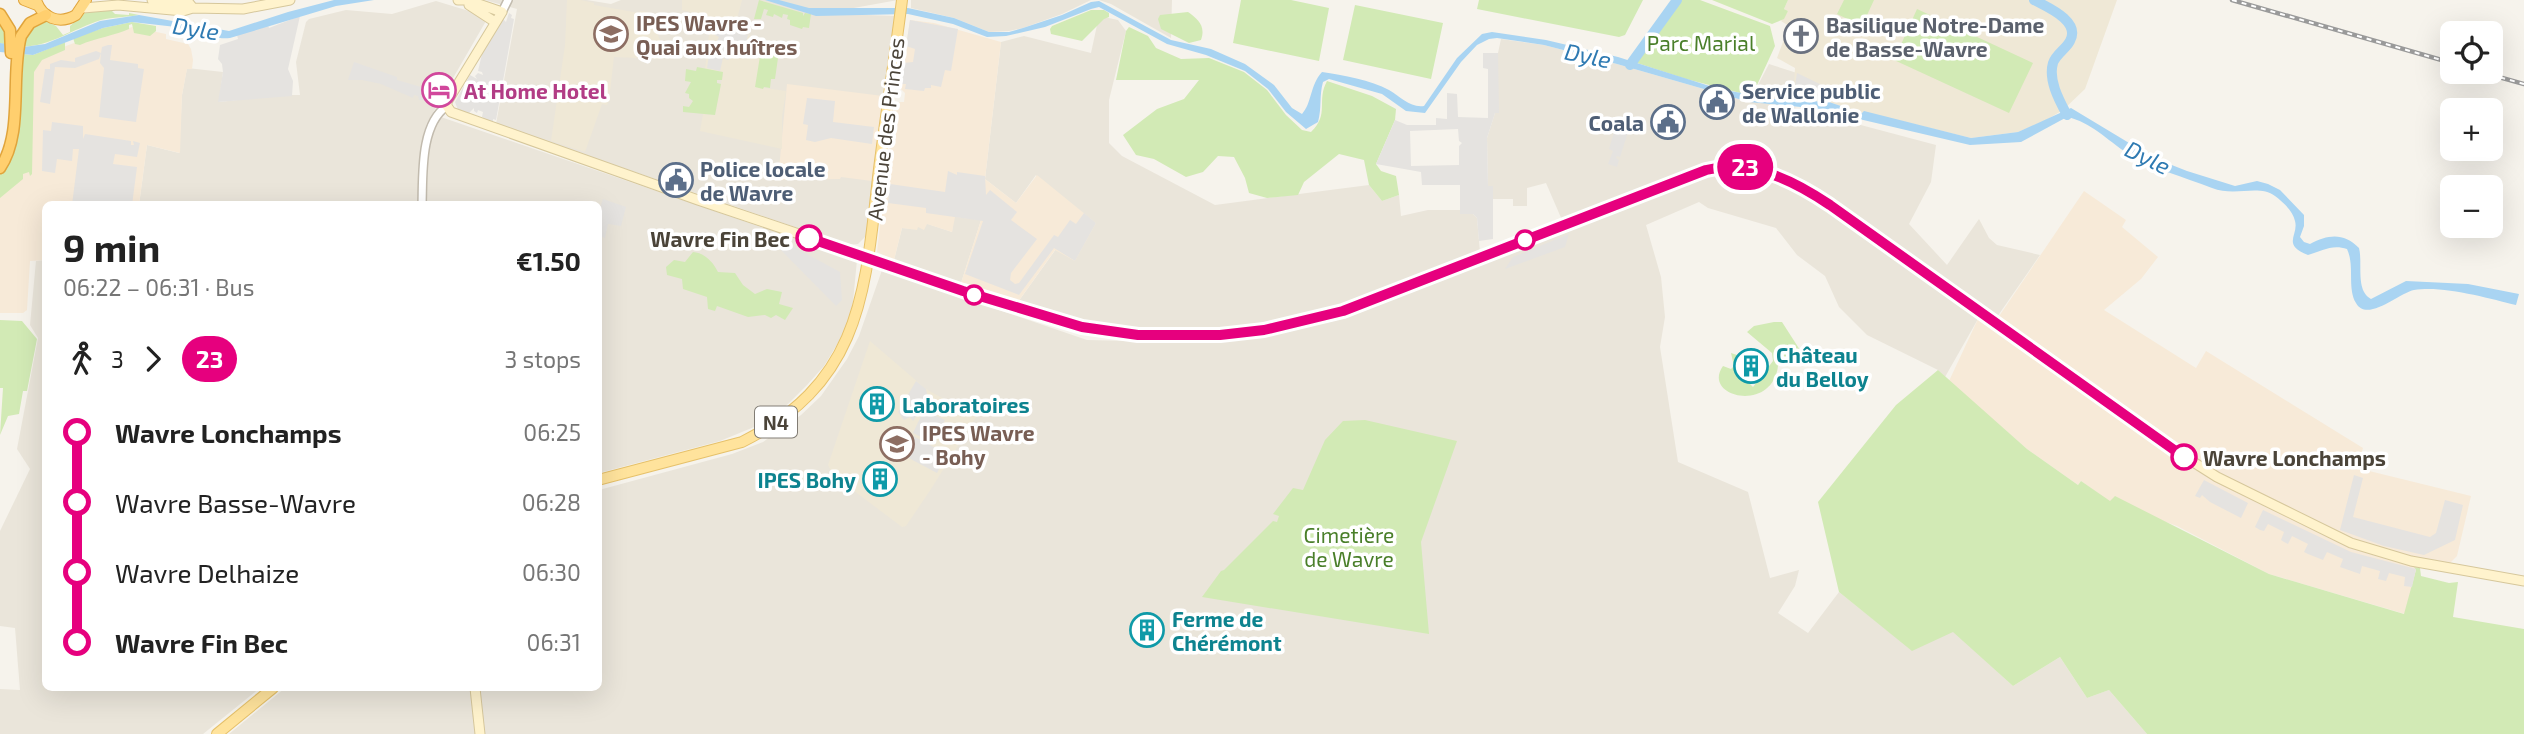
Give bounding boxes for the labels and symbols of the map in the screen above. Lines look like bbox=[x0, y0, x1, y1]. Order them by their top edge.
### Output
place label: IPES Wavre - Quai aux huîtres bbox=[636, 10, 797, 60]
water label: Dyle bbox=[171, 11, 221, 45]
place label: Basilique Notre-Dame de Basse-Wavre bbox=[1826, 12, 2045, 61]
school or university icon: IPES Wavre - Quai aux huîtres bbox=[592, 15, 630, 53]
church icon: Basilique Notre-Dame de Basse-Wavre bbox=[1782, 17, 1820, 55]
park label: Parc Marial bbox=[1647, 30, 1756, 55]
street label: Avenue des Princes bbox=[861, 36, 909, 222]
water label: Dyle bbox=[1562, 36, 1614, 74]
hotel icon: At Home Hotel bbox=[420, 71, 458, 109]
place label: At Home Hotel bbox=[464, 78, 607, 103]
place label: Service public de Wallonie bbox=[1742, 78, 1881, 127]
public building icon: Service public de Wallonie bbox=[1698, 83, 1736, 121]
public building icon: Coala bbox=[1649, 103, 1687, 141]
place label: Coala bbox=[1588, 110, 1644, 135]
water label: Dyle bbox=[2121, 134, 2175, 180]
line badge: 23 bbox=[1714, 144, 1776, 190]
place label: Police locale de Wavre bbox=[700, 156, 826, 205]
public building icon: Police locale de Wavre bbox=[657, 161, 695, 199]
marker: Wavre Fin Bec bbox=[796, 225, 822, 251]
place label: Wavre Fin Bec bbox=[650, 226, 790, 251]
unlabelled marker bbox=[1515, 230, 1535, 250]
unlabelled marker bbox=[964, 285, 984, 305]
place label: Château du Belloy bbox=[1776, 342, 1869, 392]
building icon: Château du Belloy bbox=[1732, 347, 1770, 385]
building icon: Laboratoires bbox=[858, 385, 896, 423]
place label: Laboratoires bbox=[902, 392, 1030, 417]
road number: N4 bbox=[755, 406, 797, 438]
place label: IPES Wavre - Bohy bbox=[922, 420, 1035, 470]
school or university icon: IPES Wavre - Bohy bbox=[878, 425, 916, 463]
marker: Wavre Lonchamps bbox=[2171, 444, 2197, 470]
place label: Wavre Lonchamps bbox=[2203, 445, 2386, 470]
building icon: IPES Bohy bbox=[861, 460, 899, 498]
place label: IPES Bohy bbox=[758, 467, 856, 493]
park label: Cimetière de Wavre bbox=[1304, 522, 1394, 571]
place label: Ferme de Chérémont bbox=[1172, 606, 1282, 655]
building icon: Ferme de Chérémont bbox=[1128, 611, 1166, 649]

